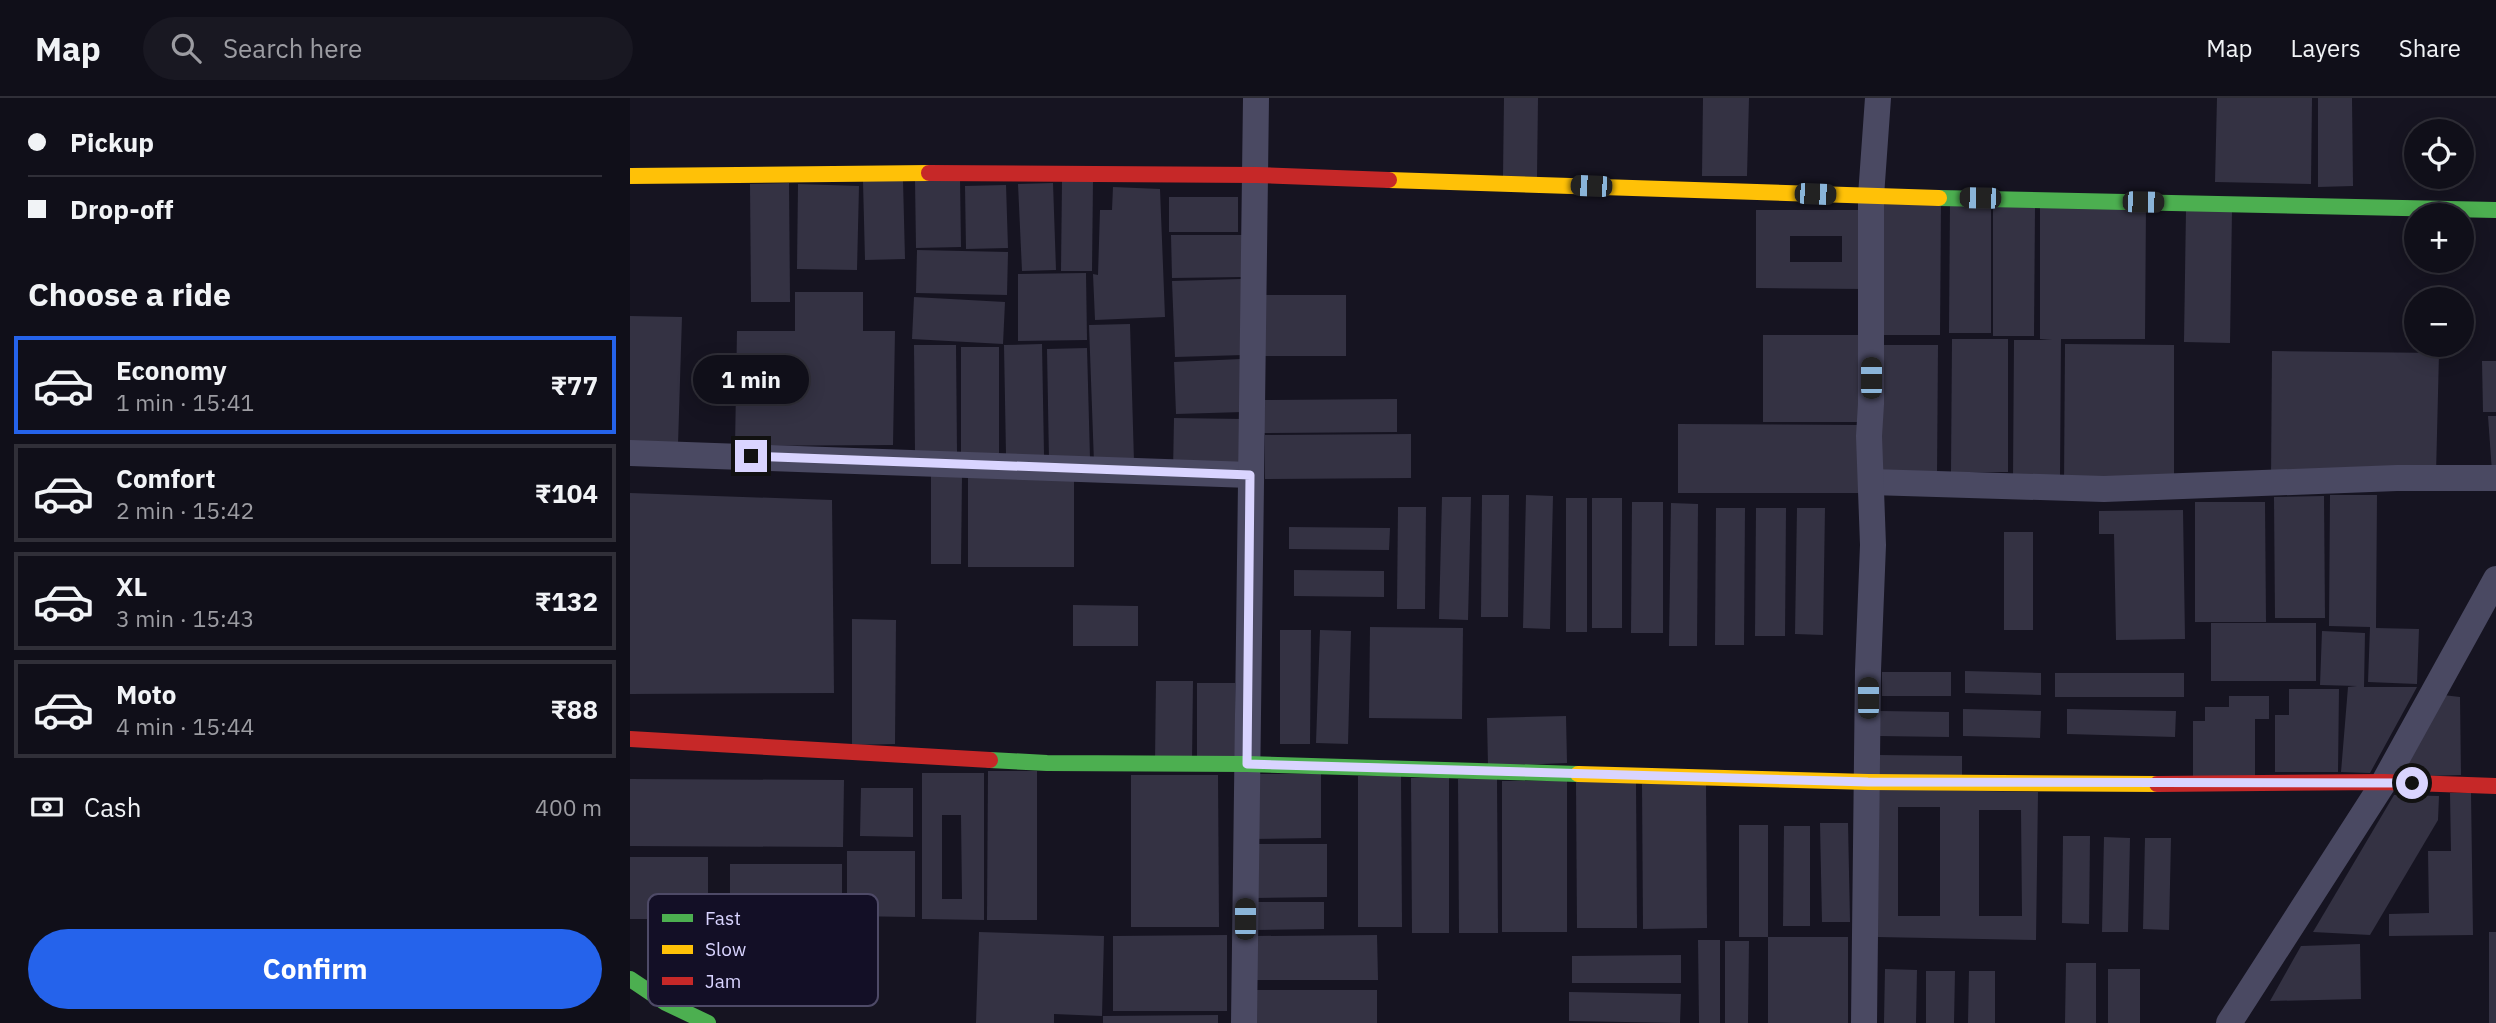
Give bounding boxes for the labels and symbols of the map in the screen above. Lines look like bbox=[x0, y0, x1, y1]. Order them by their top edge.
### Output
car bbox=[1570, 175, 1613, 197]
car bbox=[1794, 183, 1837, 205]
car bbox=[1959, 187, 2002, 209]
car bbox=[2122, 191, 2165, 213]
callout: 1 min bbox=[693, 354, 809, 404]
car bbox=[1861, 357, 1882, 399]
route end bbox=[735, 440, 767, 472]
car bbox=[1858, 677, 1879, 719]
route start bbox=[2396, 767, 2428, 799]
legend bbox=[648, 894, 878, 1006]
car bbox=[1235, 898, 1256, 940]
text: Fast bbox=[705, 906, 741, 930]
text: Slow bbox=[705, 937, 746, 961]
text: Jam bbox=[705, 969, 741, 993]

